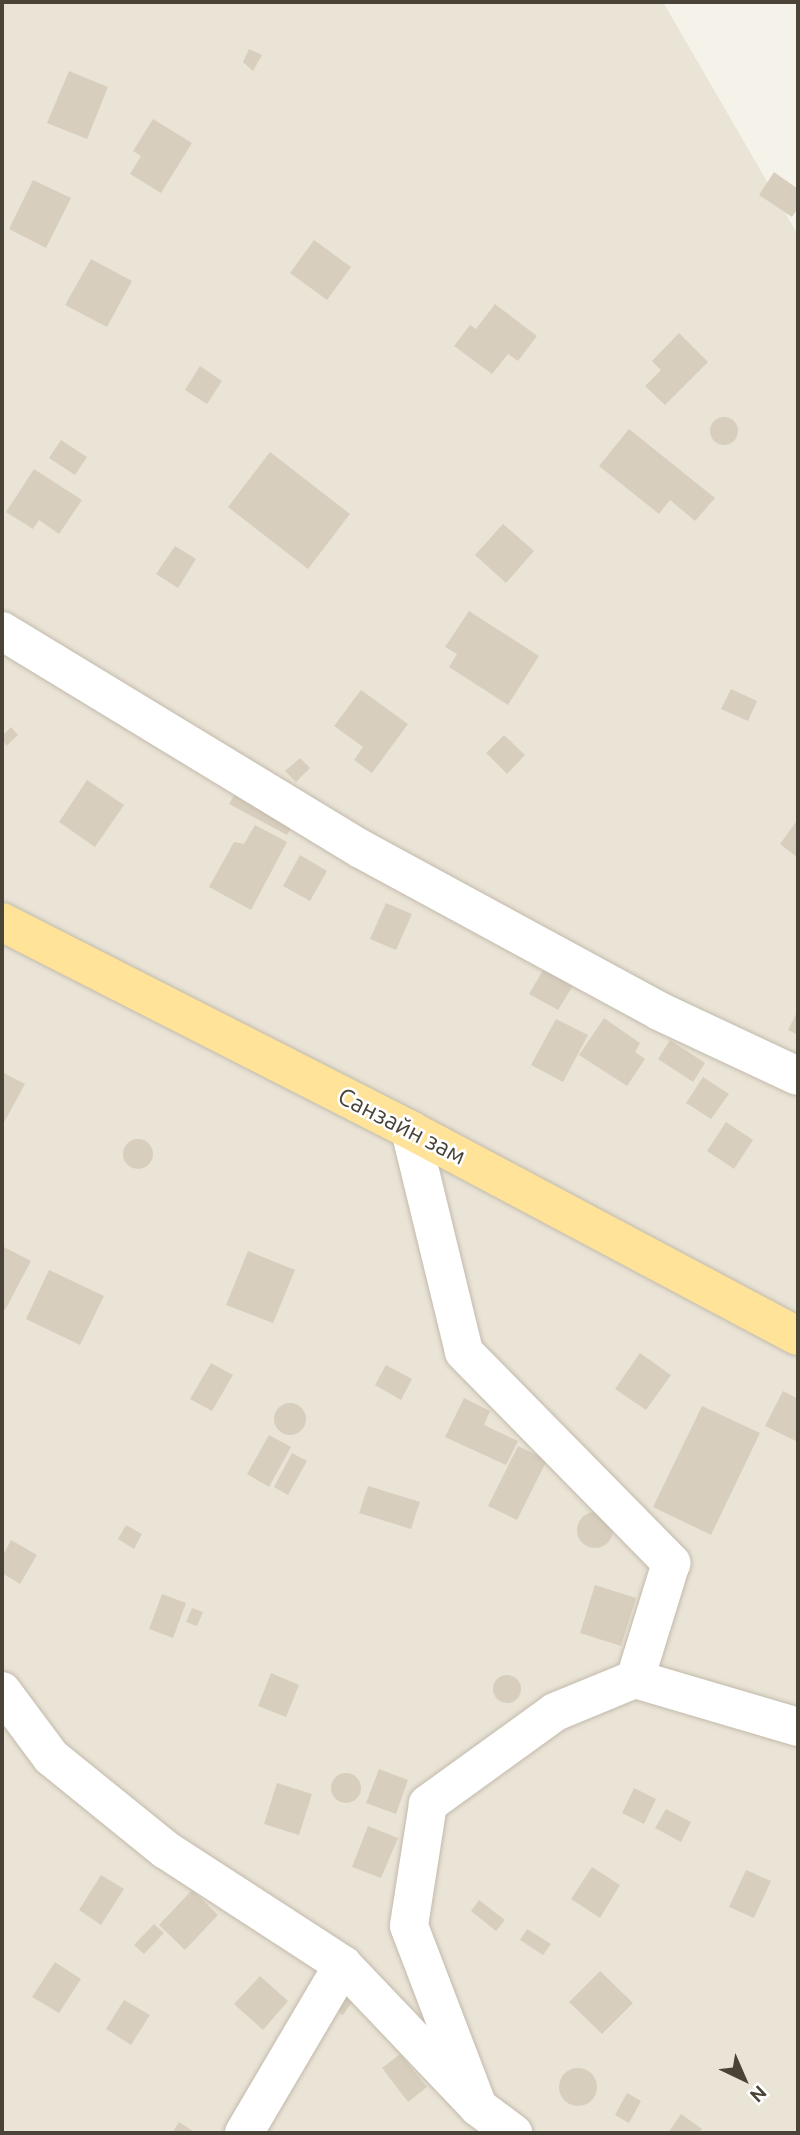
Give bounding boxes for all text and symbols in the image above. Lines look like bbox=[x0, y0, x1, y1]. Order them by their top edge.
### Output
street label: Санзайн зам bbox=[333, 1081, 471, 1171]
north arrow bbox=[709, 2044, 779, 2114]
text: N bbox=[746, 2081, 771, 2107]

